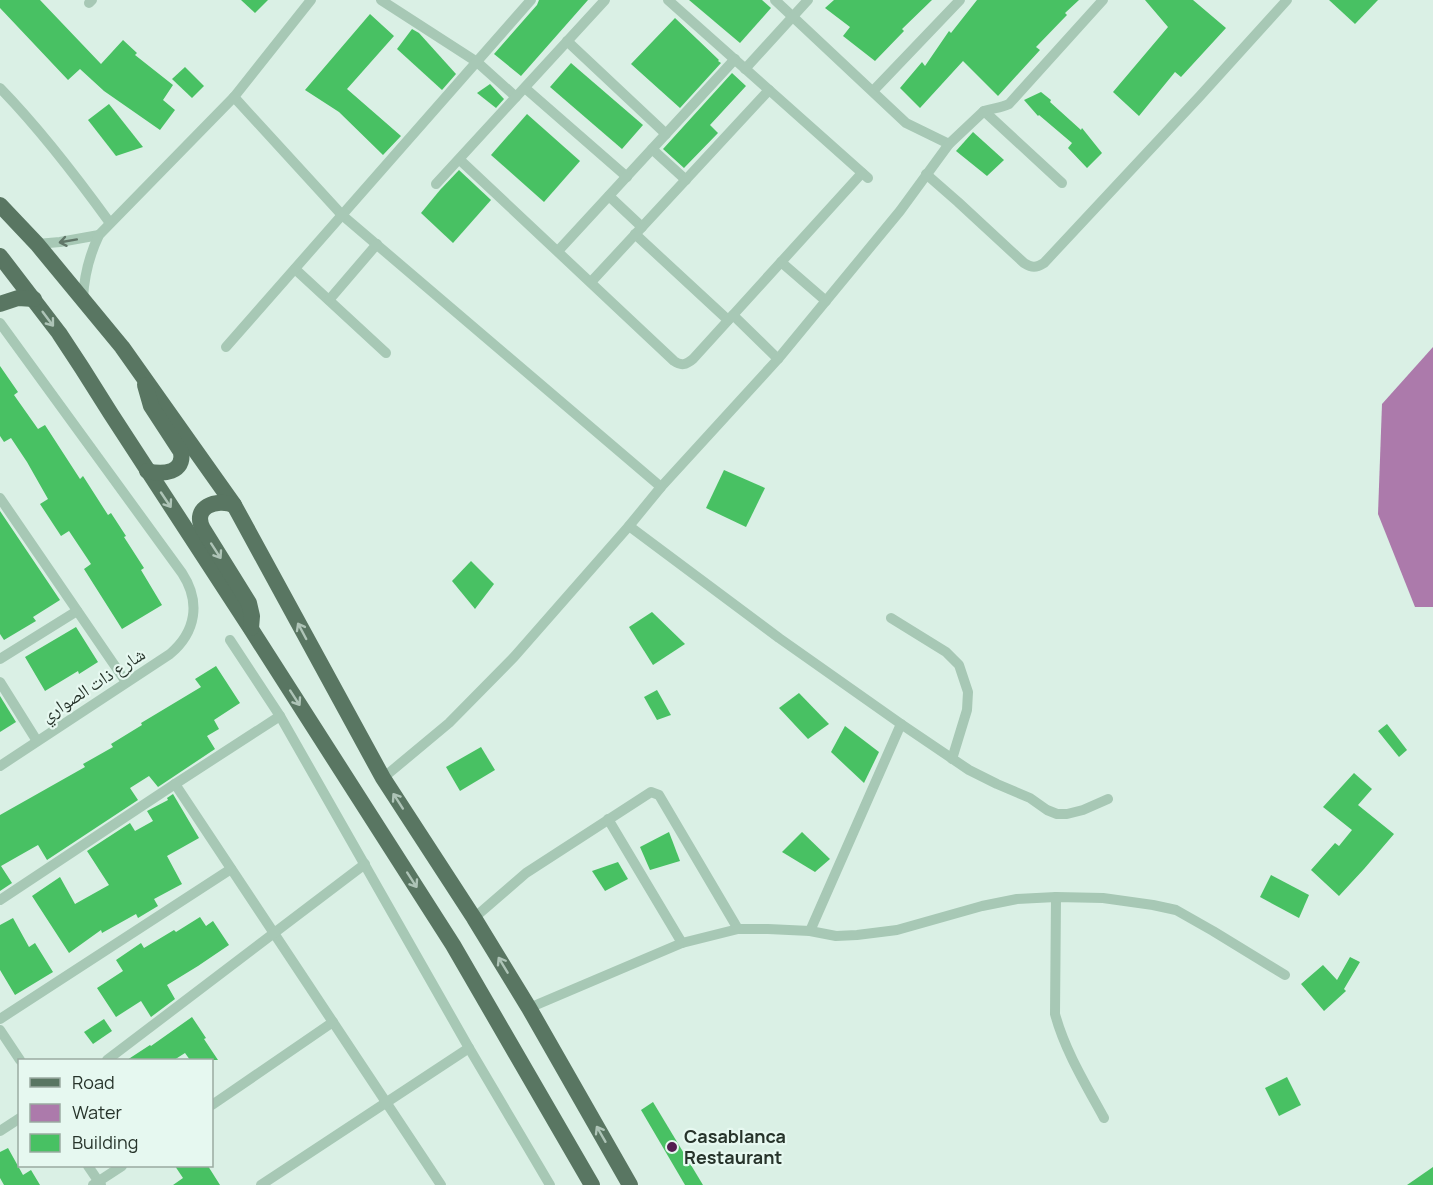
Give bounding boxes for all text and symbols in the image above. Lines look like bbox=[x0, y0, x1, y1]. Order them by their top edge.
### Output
one-way arrow bbox=[59, 235, 78, 246]
one-way arrow bbox=[42, 310, 55, 326]
one-way arrow bbox=[160, 491, 173, 508]
one-way arrow bbox=[210, 542, 223, 559]
one-way arrow bbox=[296, 623, 307, 641]
street label: شارع ذات الصواري bbox=[36, 641, 151, 730]
one-way arrow bbox=[289, 690, 302, 707]
one-way arrow bbox=[392, 793, 404, 810]
one-way arrow bbox=[406, 871, 418, 888]
one-way arrow bbox=[496, 957, 509, 974]
legend bbox=[18, 1059, 213, 1167]
text: Road bbox=[72, 1070, 115, 1094]
text: Water bbox=[72, 1100, 122, 1124]
place label: Casablanca Restaurant bbox=[684, 1124, 786, 1169]
one-way arrow bbox=[594, 1126, 606, 1143]
text: Building bbox=[72, 1130, 138, 1154]
marker: Casablanca Restaurant bbox=[665, 1140, 679, 1154]

